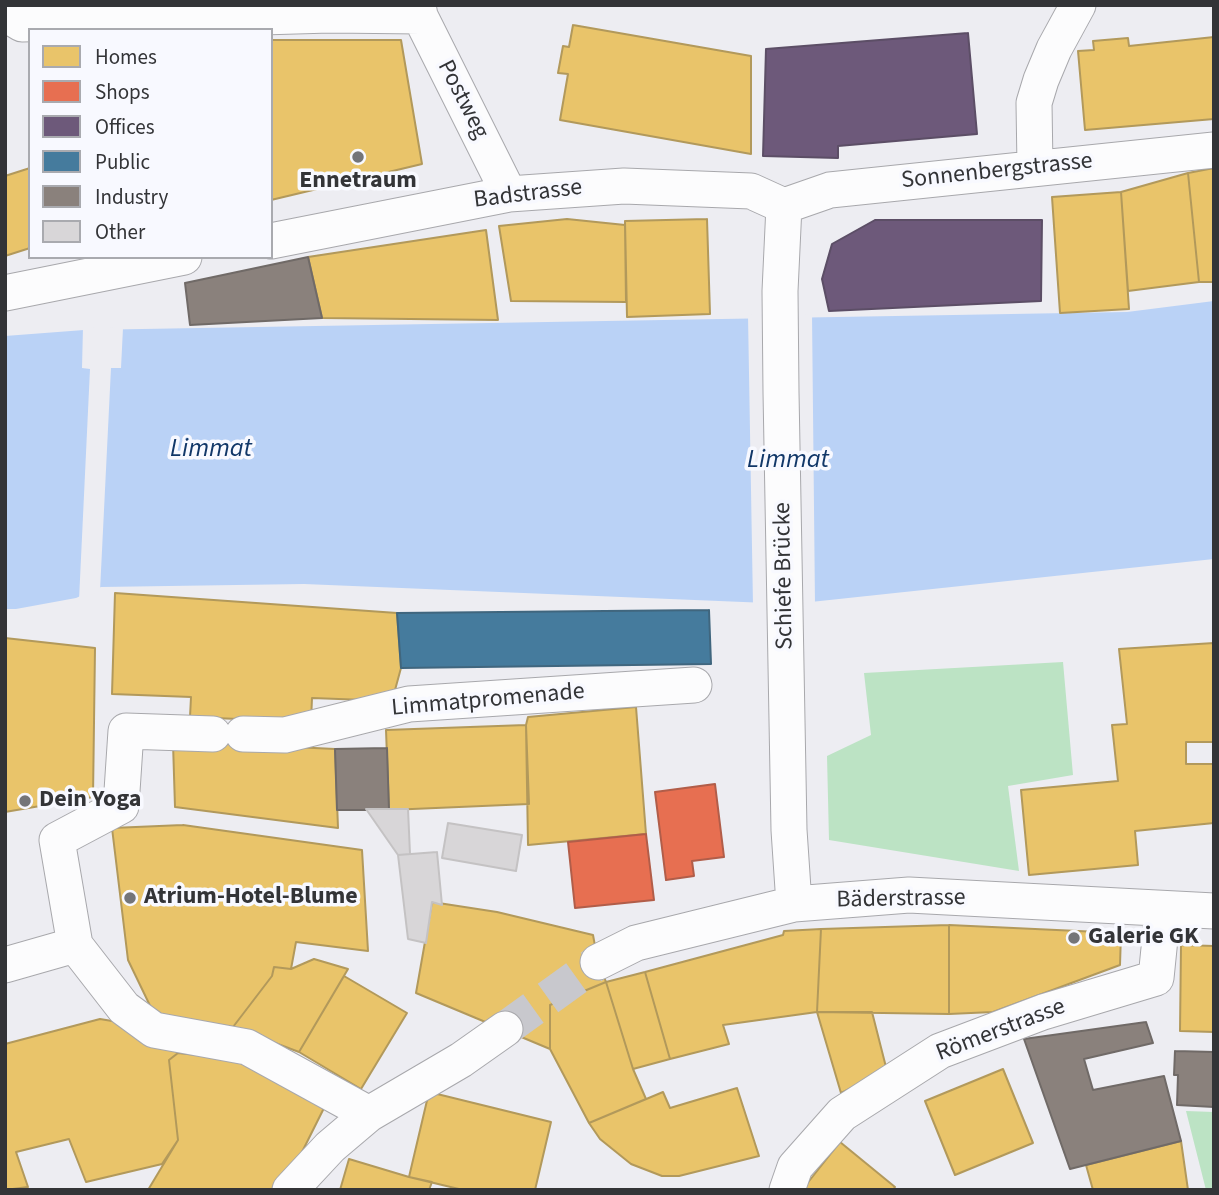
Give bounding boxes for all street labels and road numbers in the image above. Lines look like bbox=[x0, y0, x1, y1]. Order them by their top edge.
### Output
street label: Postweg bbox=[430, 56, 494, 144]
street label: Sonnenbergstrasse bbox=[900, 148, 1094, 196]
street label: Badstrasse bbox=[472, 174, 584, 216]
street label: Schiefe Brücke bbox=[769, 502, 801, 650]
street label: Limmatpromenade bbox=[390, 678, 586, 724]
street label: Bäderstrasse bbox=[836, 884, 966, 916]
street label: Römerstrasse bbox=[932, 993, 1070, 1069]

